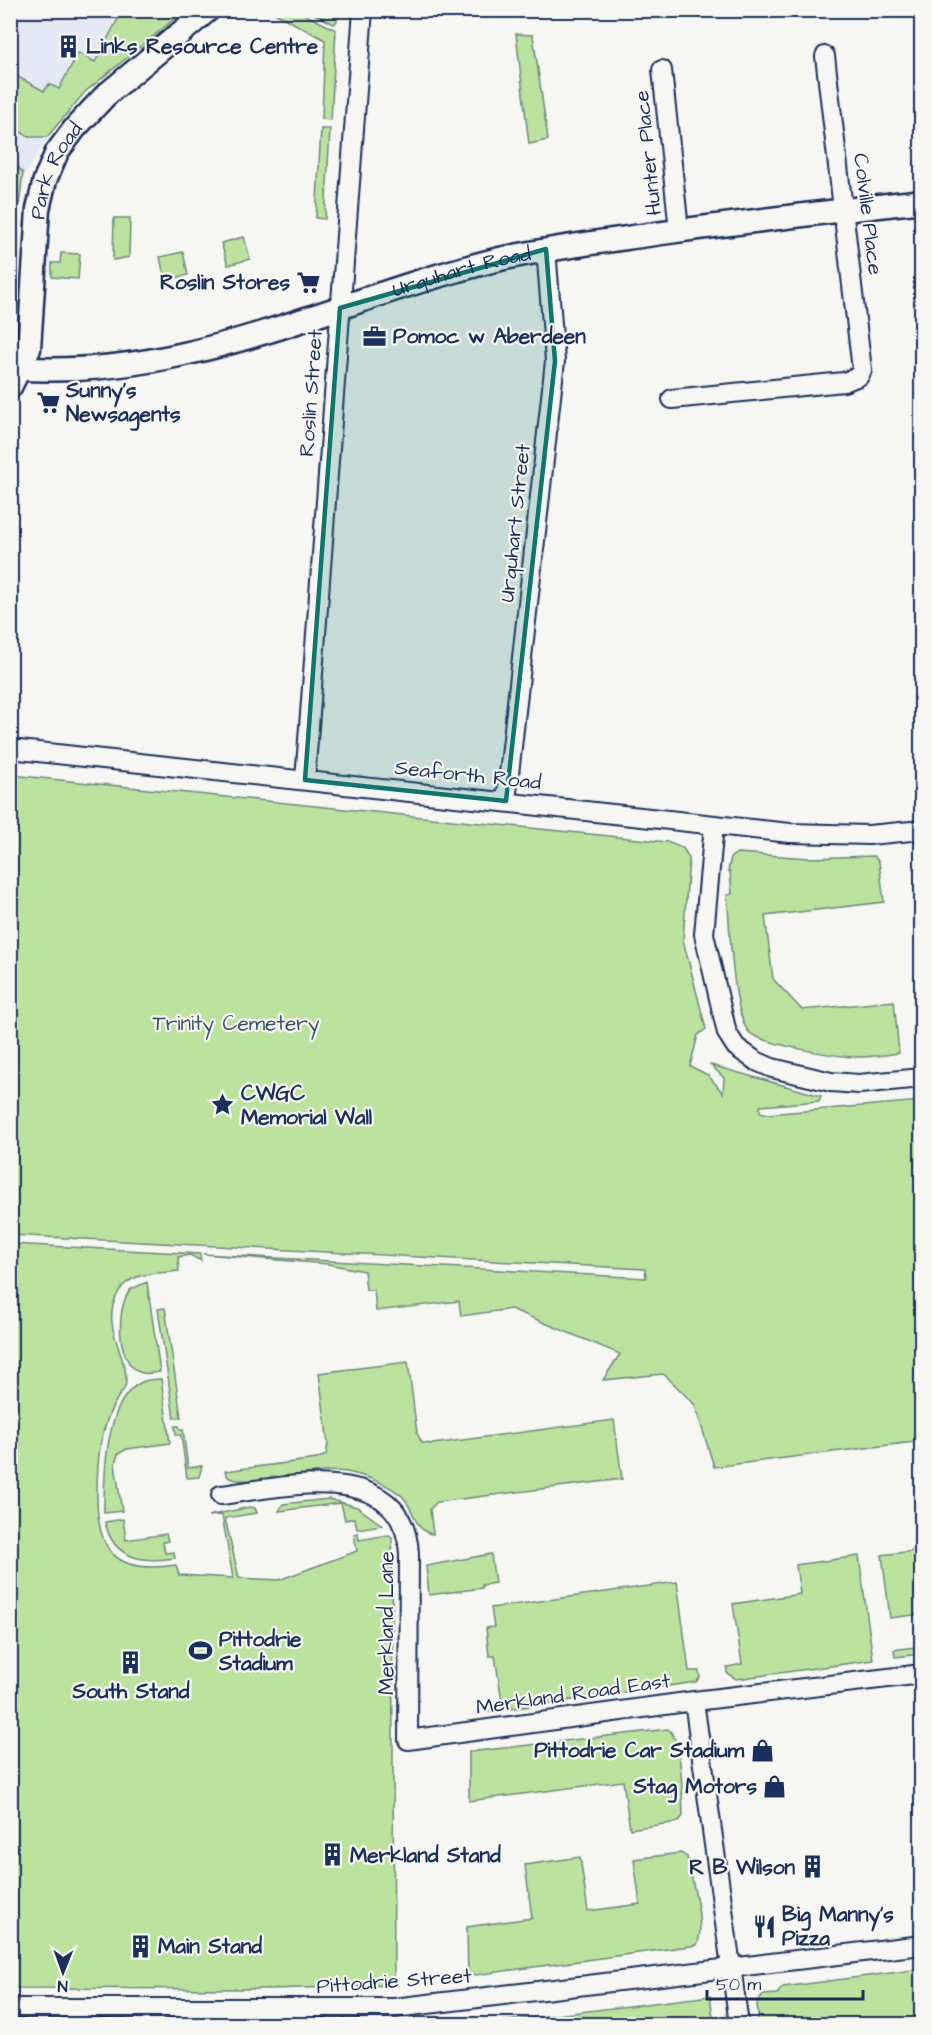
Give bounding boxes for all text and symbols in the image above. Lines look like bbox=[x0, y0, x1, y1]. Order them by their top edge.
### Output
place label: Links Resource Centre bbox=[86, 32, 319, 61]
building icon: Links Resource Centre bbox=[55, 33, 81, 59]
street label: Hunter Place bbox=[627, 89, 669, 217]
street label: Park Road bbox=[23, 115, 89, 220]
street label: Colville Place bbox=[846, 151, 890, 277]
street label: Urquhart Road bbox=[388, 238, 533, 304]
place label: Roslin Stores bbox=[160, 268, 290, 297]
supermarket icon: Roslin Stores bbox=[295, 269, 321, 295]
place label: Pomoc w Aberdeen bbox=[393, 322, 586, 351]
office icon: Pomoc w Aberdeen bbox=[362, 323, 388, 349]
street label: Roslin Street bbox=[292, 328, 330, 458]
place label: Sunny's Newsagents bbox=[65, 376, 181, 431]
supermarket icon: Sunny's Newsagents bbox=[35, 389, 61, 415]
street label: Urquhart Street bbox=[492, 442, 538, 604]
street label: Seaforth Road bbox=[393, 753, 543, 797]
park label: Trinity Cemetery bbox=[153, 1009, 320, 1040]
place label: CWGC Memorial Wall bbox=[241, 1079, 373, 1132]
place icon: CWGC Memorial Wall bbox=[210, 1092, 236, 1118]
street label: Merkland Lane bbox=[372, 1551, 401, 1695]
place label: Pittodrie Stadium bbox=[218, 1625, 302, 1678]
sports icon: Pittodrie Stadium bbox=[188, 1638, 214, 1664]
building icon: South Stand bbox=[118, 1650, 144, 1676]
street label: Merkland Road East bbox=[474, 1666, 672, 1722]
place label: South Stand bbox=[71, 1677, 190, 1706]
place label: Pittodrie Car Stadium bbox=[534, 1736, 745, 1765]
shop icon: Pittodrie Car Stadium bbox=[749, 1737, 775, 1763]
place label: Stag Motors bbox=[632, 1772, 757, 1803]
shop icon: Stag Motors bbox=[762, 1773, 788, 1799]
place label: Merkland Stand bbox=[350, 1841, 501, 1870]
building icon: Merkland Stand bbox=[319, 1842, 345, 1868]
place label: R B Wilson bbox=[689, 1853, 795, 1882]
building icon: R B Wilson bbox=[800, 1854, 826, 1880]
place label: Big Manny's Pizza bbox=[782, 1900, 894, 1953]
restaurant icon: Big Manny's Pizza bbox=[751, 1913, 777, 1939]
place label: Main Stand bbox=[158, 1932, 262, 1961]
building icon: Main Stand bbox=[127, 1933, 153, 1959]
north arrow bbox=[33, 1942, 93, 2002]
street label: Pittodrie Street bbox=[315, 1961, 473, 2001]
scale bar bbox=[707, 1963, 863, 2001]
text: 50 m bbox=[716, 1972, 761, 1997]
text: N bbox=[58, 1975, 68, 1997]

